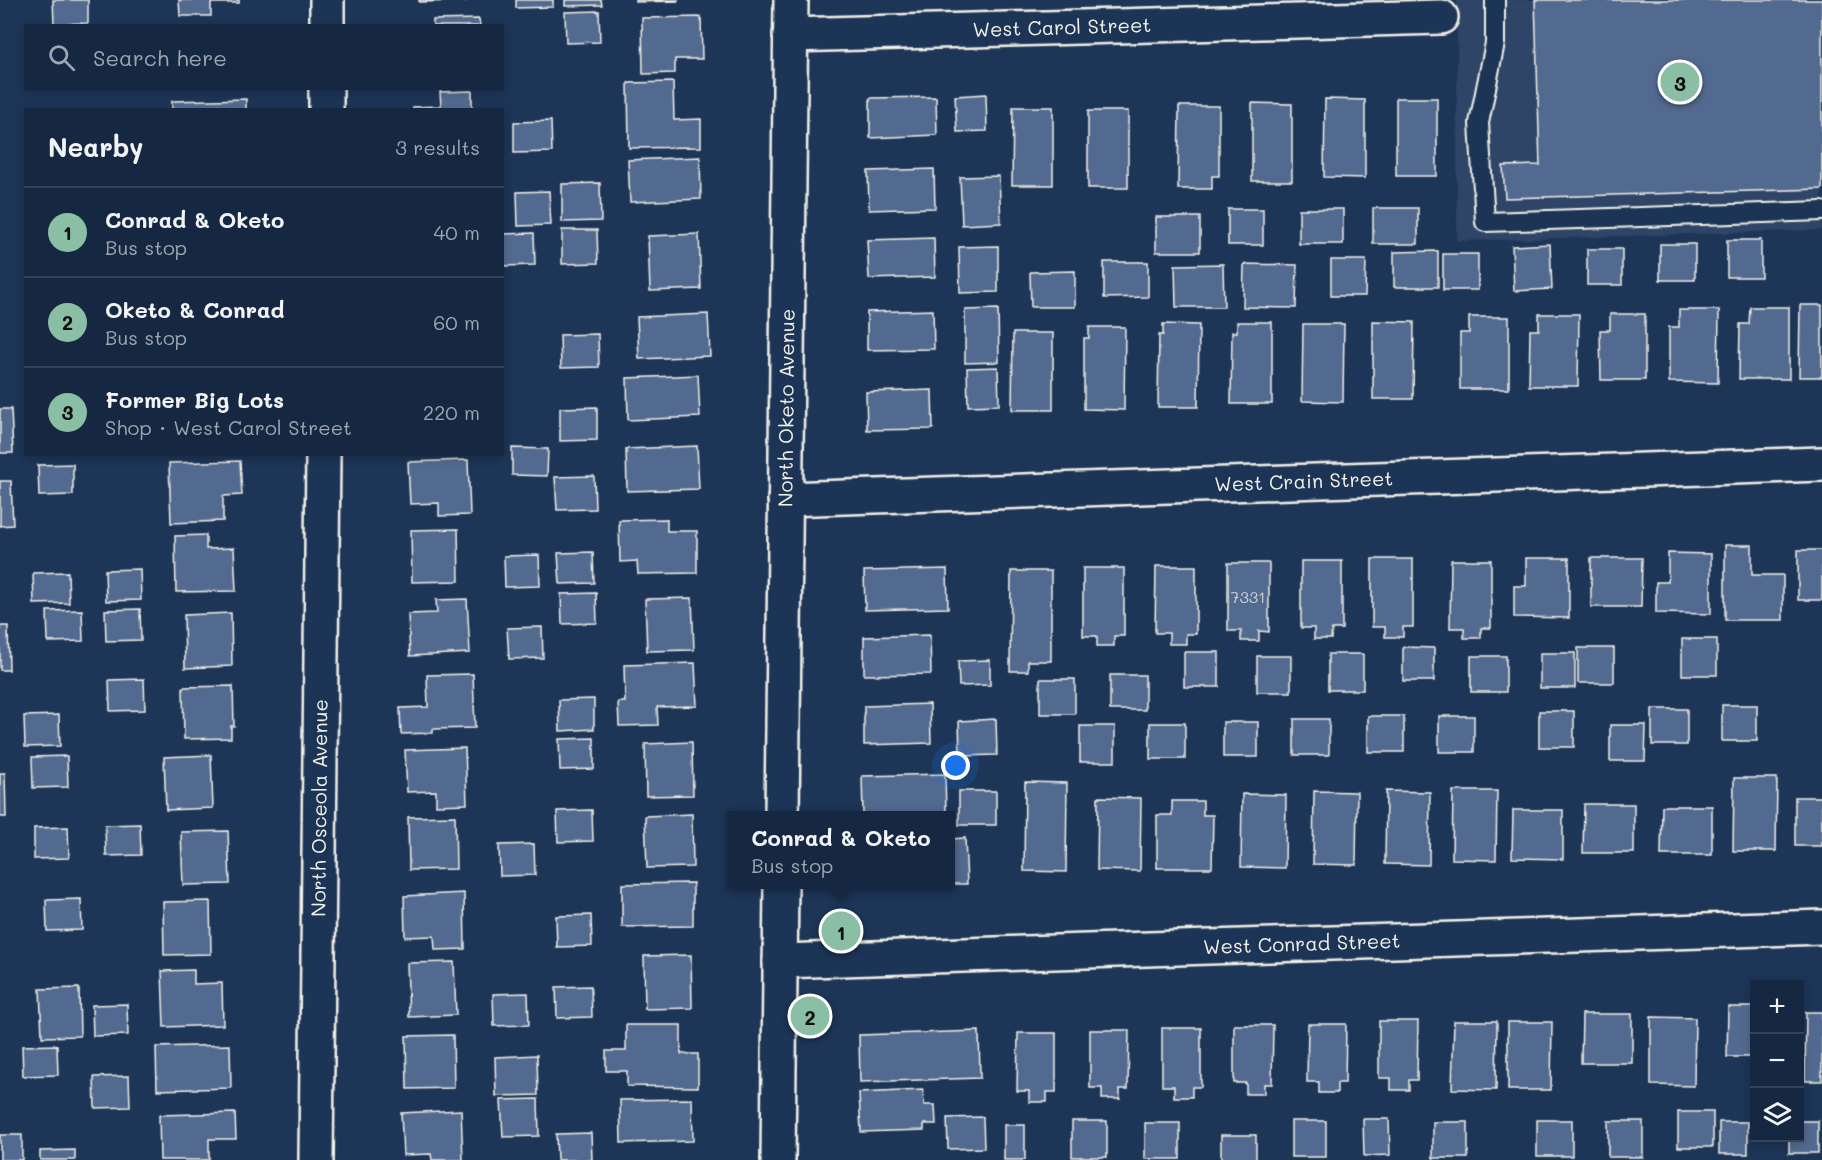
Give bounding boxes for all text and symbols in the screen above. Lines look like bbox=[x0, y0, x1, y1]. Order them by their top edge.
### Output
street label: West Carol Street bbox=[972, 11, 1152, 42]
search box bbox=[24, 24, 504, 90]
icon: search bbox=[45, 41, 78, 74]
text: Search here bbox=[93, 43, 227, 72]
pin: 3 bbox=[1660, 60, 1700, 104]
text: Nearby bbox=[48, 130, 143, 164]
text: 3 results bbox=[395, 134, 480, 160]
text: Conrad & Oketo bbox=[105, 205, 284, 234]
text: 1 bbox=[63, 219, 72, 245]
text: 40 m bbox=[434, 219, 480, 245]
text: Bus stop bbox=[105, 234, 187, 260]
text: Oketo & Conrad bbox=[105, 295, 284, 324]
text: 2 bbox=[62, 309, 73, 335]
text: 60 m bbox=[433, 309, 480, 335]
street label: North Oketo Avenue bbox=[771, 309, 800, 507]
text: Bus stop bbox=[105, 324, 187, 350]
text: Former Big Lots bbox=[105, 385, 284, 414]
text: 3 bbox=[62, 399, 74, 425]
text: 220 m bbox=[423, 399, 480, 425]
text: Shop · West Carol Street bbox=[105, 414, 352, 440]
street label: West Crain Street bbox=[1214, 464, 1394, 497]
house number: 7331 bbox=[1231, 586, 1265, 607]
street label: North Osceola Avenue bbox=[304, 699, 333, 917]
your location bbox=[941, 751, 970, 780]
popup bbox=[727, 811, 955, 889]
text: Conrad & Oketo bbox=[751, 823, 931, 852]
text: Bus stop bbox=[751, 852, 833, 878]
pin: 1 bbox=[822, 908, 860, 954]
street label: West Conrad Street bbox=[1203, 927, 1401, 959]
map controls bbox=[1750, 980, 1804, 1142]
button: + bbox=[1750, 980, 1804, 1034]
pin: 2 bbox=[790, 994, 830, 1038]
button: − bbox=[1750, 1034, 1804, 1088]
button: layers bbox=[1750, 1088, 1804, 1142]

